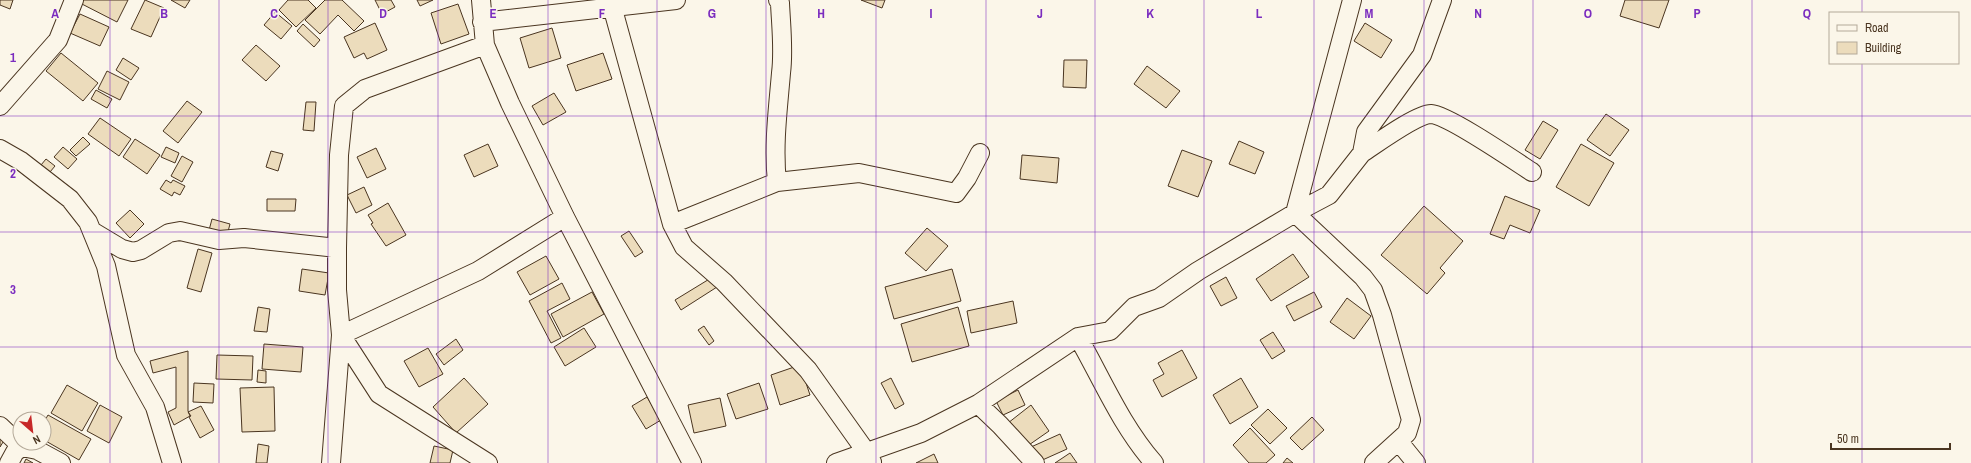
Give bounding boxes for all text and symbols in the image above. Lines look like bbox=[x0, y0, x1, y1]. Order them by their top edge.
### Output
text: A bbox=[51, 5, 59, 22]
text: B bbox=[160, 5, 168, 22]
text: C bbox=[270, 5, 278, 22]
text: D bbox=[379, 5, 387, 22]
text: E bbox=[489, 5, 497, 22]
text: F bbox=[599, 5, 606, 22]
text: G bbox=[708, 5, 716, 22]
text: H bbox=[817, 5, 825, 22]
text: I bbox=[930, 5, 933, 22]
text: J bbox=[1037, 5, 1043, 22]
text: K bbox=[1146, 5, 1154, 22]
text: L bbox=[1256, 5, 1263, 22]
text: M bbox=[1365, 5, 1374, 22]
text: N bbox=[1474, 5, 1482, 22]
text: O bbox=[1584, 5, 1592, 22]
text: P bbox=[1693, 5, 1701, 22]
text: Q bbox=[1803, 5, 1811, 22]
legend bbox=[1829, 12, 1959, 64]
text: Road bbox=[1865, 20, 1889, 36]
text: Building bbox=[1865, 40, 1902, 56]
text: 1 bbox=[10, 49, 16, 66]
text: 2 bbox=[10, 165, 16, 182]
text: 3 bbox=[10, 281, 16, 298]
north arrow bbox=[12, 411, 52, 451]
scale bar bbox=[1831, 425, 1950, 451]
text: 50 m bbox=[1837, 431, 1859, 447]
text: N bbox=[31, 432, 43, 448]

